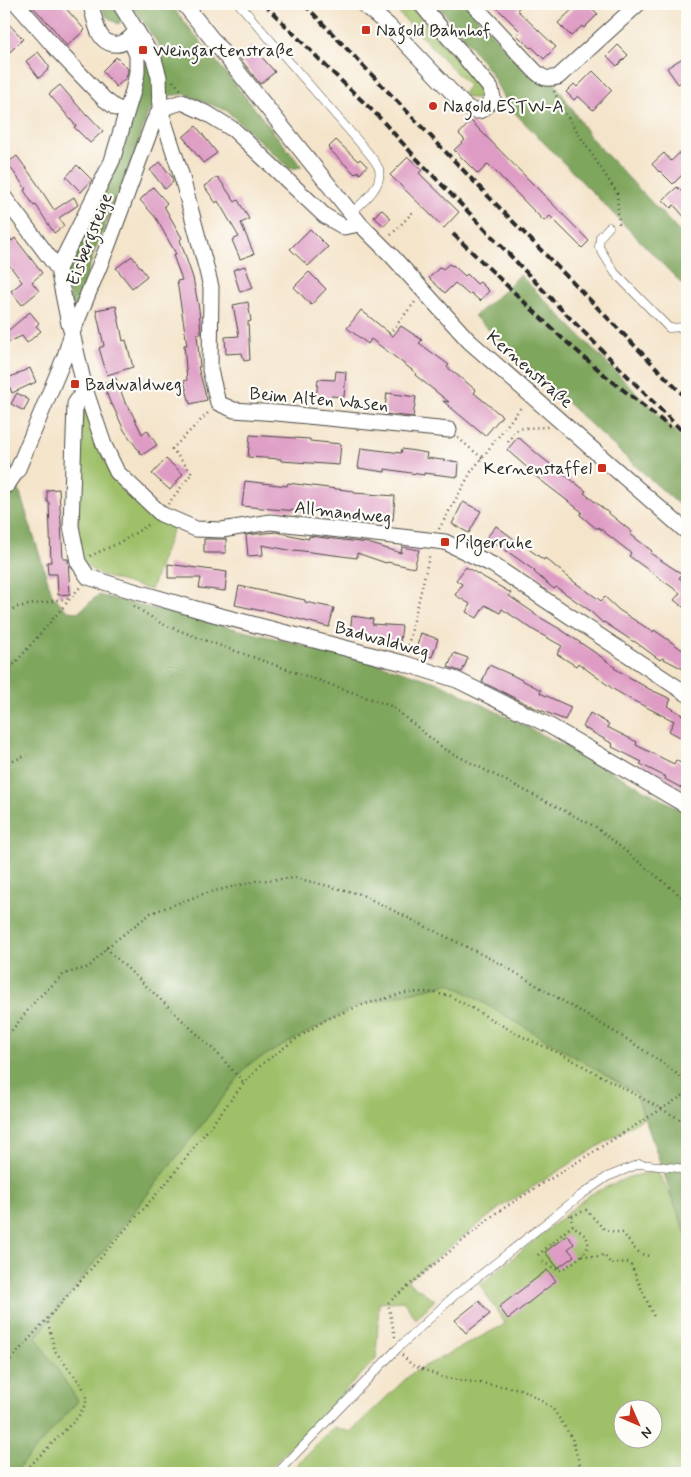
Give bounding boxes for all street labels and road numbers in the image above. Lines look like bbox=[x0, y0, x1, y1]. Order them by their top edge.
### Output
street label: Eisbergsteige bbox=[61, 189, 121, 290]
street label: Kernenstraße bbox=[481, 325, 578, 414]
street label: Beim Alten Wasen bbox=[248, 382, 389, 418]
street label: Allmandweg bbox=[293, 496, 393, 530]
street label: Badwaldweg bbox=[332, 616, 432, 664]

